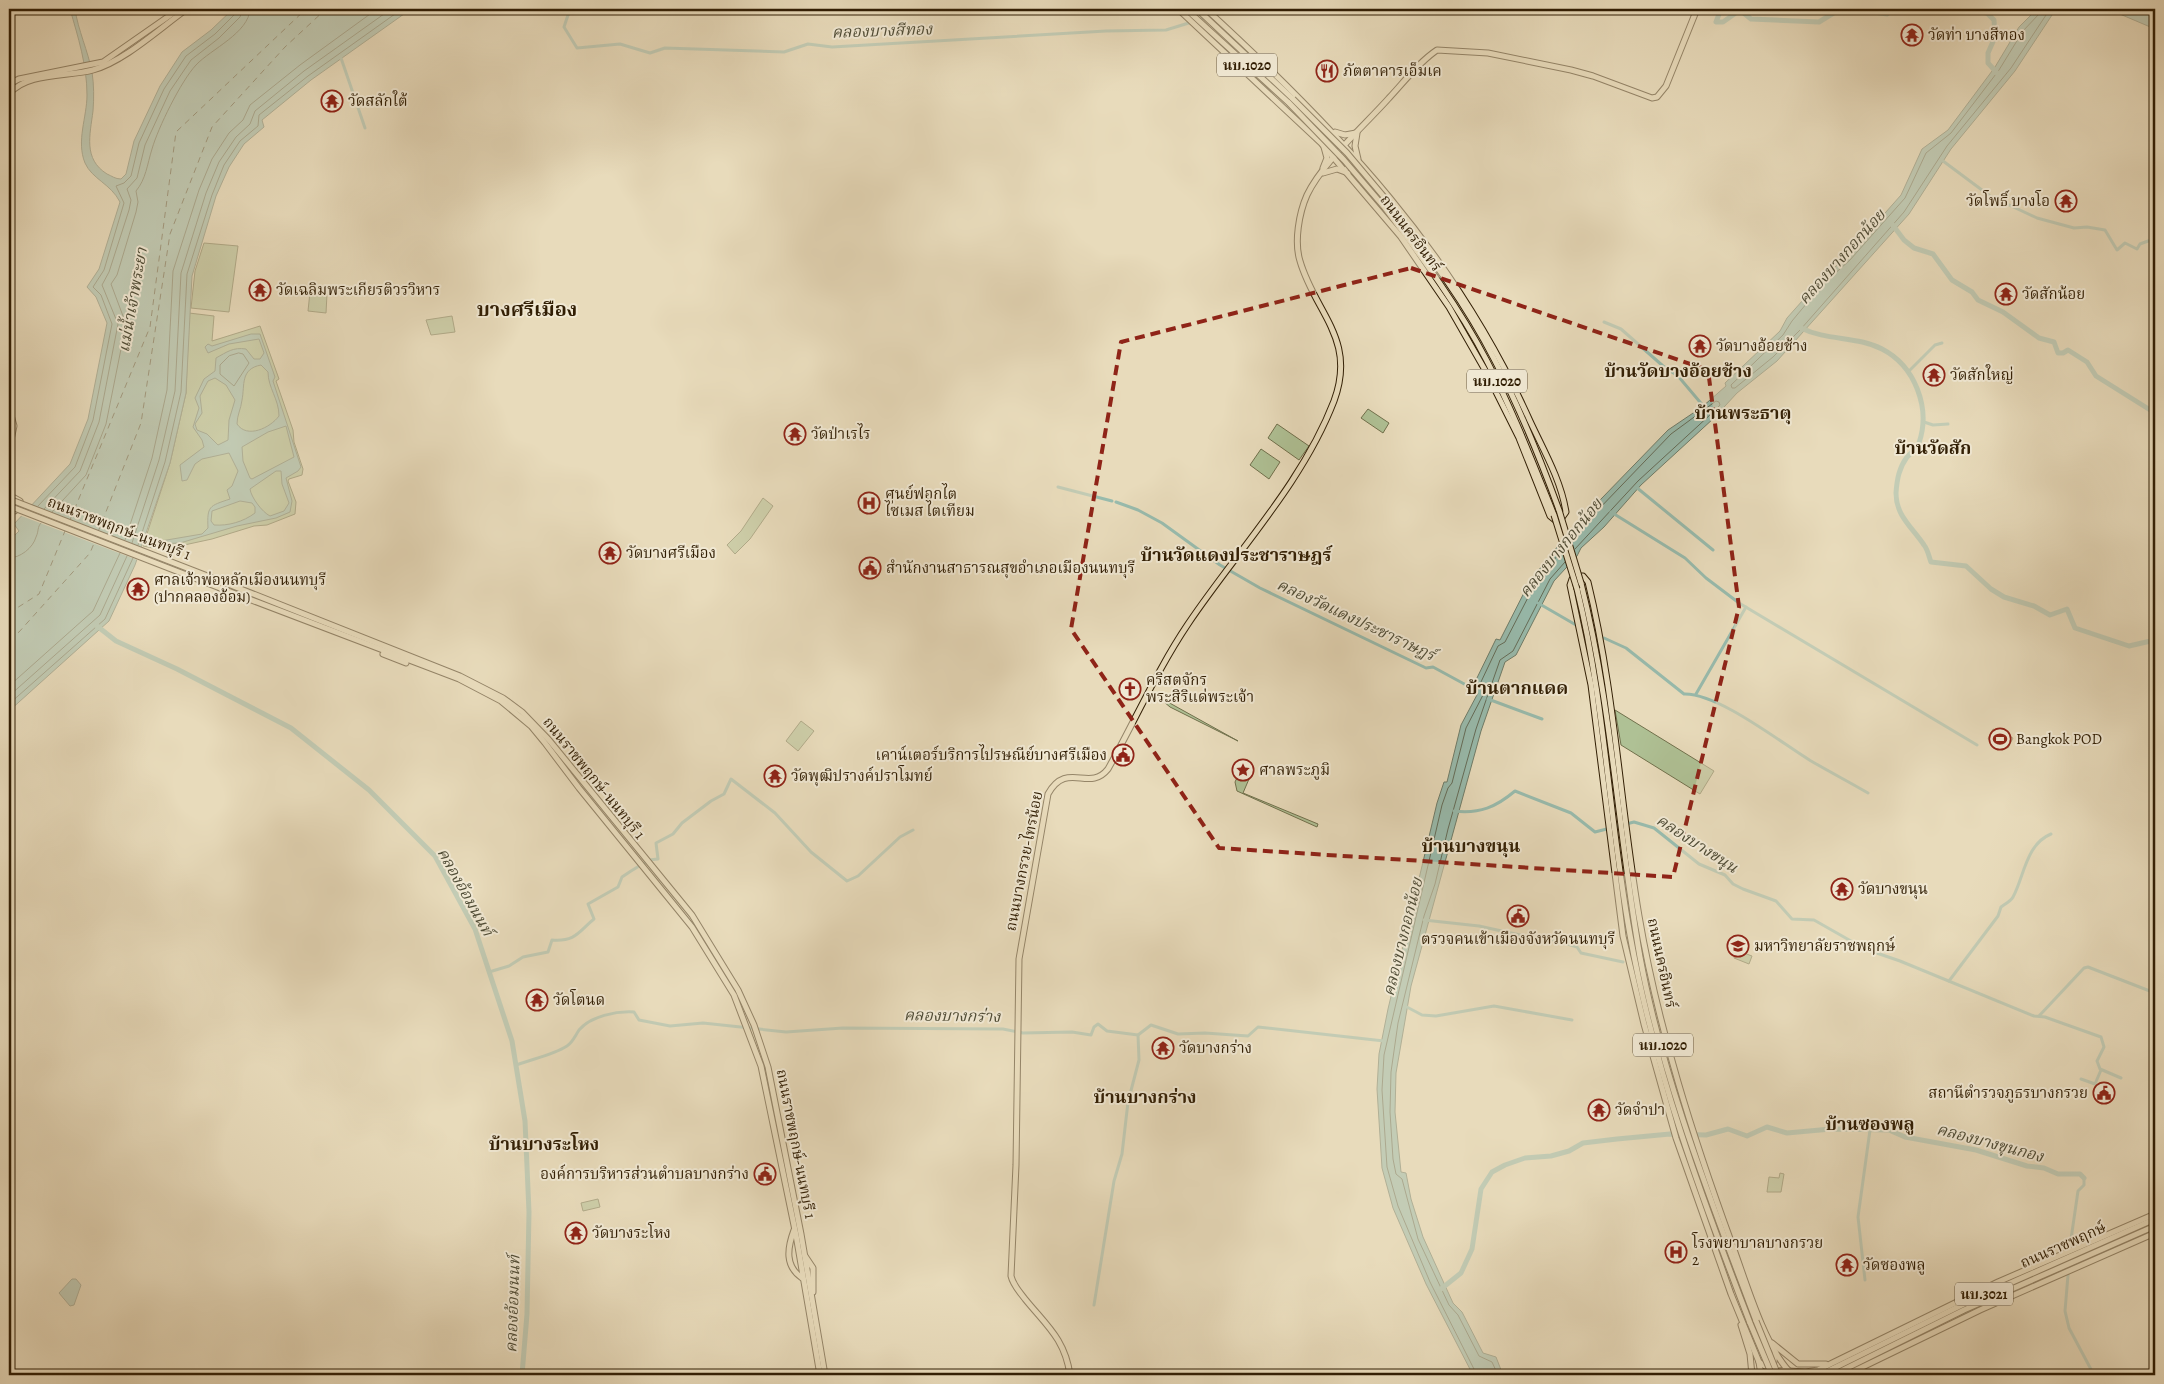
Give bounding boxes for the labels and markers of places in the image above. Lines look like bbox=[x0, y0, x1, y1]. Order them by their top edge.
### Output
temple icon: วัดท่า บางสีทอง bbox=[1900, 23, 1924, 47]
place label: วัดท่า บางสีทอง bbox=[1928, 25, 2025, 45]
restaurant icon: ภัตตาคารเอ็มเค bbox=[1315, 59, 1339, 83]
place label: ภัตตาคารเอ็มเค bbox=[1343, 61, 1442, 81]
temple icon: วัดสลักใต้ bbox=[320, 89, 344, 113]
place label: วัดสลักใต้ bbox=[348, 90, 408, 111]
temple icon: วัดโพธิ์ บางโอ bbox=[2054, 189, 2078, 213]
place label: วัดโพธิ์ บางโอ bbox=[1966, 190, 2050, 211]
temple icon: วัดเฉลิมพระเกียรติวรวิหาร bbox=[248, 278, 272, 302]
place label: วัดเฉลิมพระเกียรติวรวิหาร bbox=[276, 280, 440, 300]
temple icon: วัดสักน้อย bbox=[1994, 282, 2018, 306]
place label: วัดสักน้อย bbox=[2022, 284, 2085, 304]
temple icon: วัดบางอ้อยช้าง bbox=[1688, 334, 1712, 358]
place label: วัดบางอ้อยช้าง bbox=[1716, 336, 1808, 356]
temple icon: วัดสักใหญ่ bbox=[1922, 363, 1946, 387]
place label: วัดสักใหญ่ bbox=[1950, 364, 2014, 385]
temple icon: วัดป่าเรไร bbox=[783, 422, 807, 446]
place label: วัดป่าเรไร bbox=[811, 423, 870, 444]
place label: ศูนย์ฟอกไต ไซเมส ไตเทียม bbox=[884, 483, 975, 521]
hospital icon: ศูนย์ฟอกไต ไซเมส ไตเทียม bbox=[857, 491, 881, 515]
temple icon: วัดบางศรีเมือง bbox=[598, 541, 622, 565]
place label: วัดบางศรีเมือง bbox=[626, 543, 716, 563]
public building icon: สำนักงานสาธารณสุขอำเภอเมืองนนทบุรี bbox=[858, 556, 882, 580]
place label: สำนักงานสาธารณสุขอำเภอเมืองนนทบุรี bbox=[886, 558, 1135, 579]
place label: ศาลเจ้าพ่อหลักเมืองนนทบุรี (ปากคลองอ้อม) bbox=[154, 570, 326, 607]
temple icon: ศาลเจ้าพ่อหลักเมืองนนทบุรี (ปากคลองอ้อม) bbox=[126, 577, 150, 601]
place label: คริสตจักร พระสิริแด่พระเจ้า bbox=[1146, 670, 1254, 707]
church icon: คริสตจักร พระสิริแด่พระเจ้า bbox=[1118, 677, 1142, 701]
sports icon: Bangkok POD bbox=[1988, 727, 2012, 751]
place label: Bangkok POD bbox=[2016, 729, 2102, 749]
public building icon: เคาน์เตอร์บริการไปรษณีย์บางศรีเมือง bbox=[1111, 743, 1135, 767]
place label: เคาน์เตอร์บริการไปรษณีย์บางศรีเมือง bbox=[876, 744, 1107, 765]
place icon: ศาลพระภูมิ bbox=[1231, 758, 1255, 782]
place label: ศาลพระภูมิ bbox=[1259, 760, 1330, 780]
temple icon: วัดพุฒิปรางค์ปราโมทย์ bbox=[763, 764, 787, 788]
place label: วัดพุฒิปรางค์ปราโมทย์ bbox=[791, 765, 933, 787]
temple icon: วัดบางขนุน bbox=[1830, 877, 1854, 901]
place label: วัดบางขนุน bbox=[1858, 879, 1928, 900]
public building icon: ตรวจคนเข้าเมืองจังหวัดนนทบุรี bbox=[1506, 904, 1530, 928]
place label: ตรวจคนเข้าเมืองจังหวัดนนทบุรี bbox=[1421, 929, 1615, 950]
school or university icon: มหาวิทยาลัยราชพฤกษ์ bbox=[1726, 934, 1750, 958]
place label: มหาวิทยาลัยราชพฤกษ์ bbox=[1754, 936, 1896, 956]
temple icon: วัดโตนด bbox=[525, 988, 549, 1012]
place label: วัดโตนด bbox=[553, 989, 605, 1010]
temple icon: วัดบางกร่าง bbox=[1151, 1036, 1175, 1060]
place label: วัดบางกร่าง bbox=[1179, 1038, 1252, 1058]
public building icon: สถานีตำรวจภูธรบางกรวย bbox=[2092, 1081, 2116, 1105]
place label: สถานีตำรวจภูธรบางกรวย bbox=[1928, 1083, 2088, 1103]
temple icon: วัดจําปา bbox=[1587, 1098, 1611, 1122]
place label: วัดจําปา bbox=[1615, 1100, 1665, 1120]
public building icon: องค์การบริหารส่วนตำบลบางกร่าง bbox=[753, 1162, 777, 1186]
place label: องค์การบริหารส่วนตำบลบางกร่าง bbox=[540, 1164, 749, 1184]
temple icon: วัดบางระโหง bbox=[564, 1221, 588, 1245]
place label: วัดบางระโหง bbox=[592, 1222, 671, 1243]
place label: โรงพยาบาลบางกรวย 2 bbox=[1691, 1232, 1823, 1270]
hospital icon: โรงพยาบาลบางกรวย 2 bbox=[1664, 1240, 1688, 1264]
temple icon: วัดซองพลู bbox=[1835, 1253, 1859, 1277]
place label: วัดซองพลู bbox=[1863, 1255, 1926, 1275]

